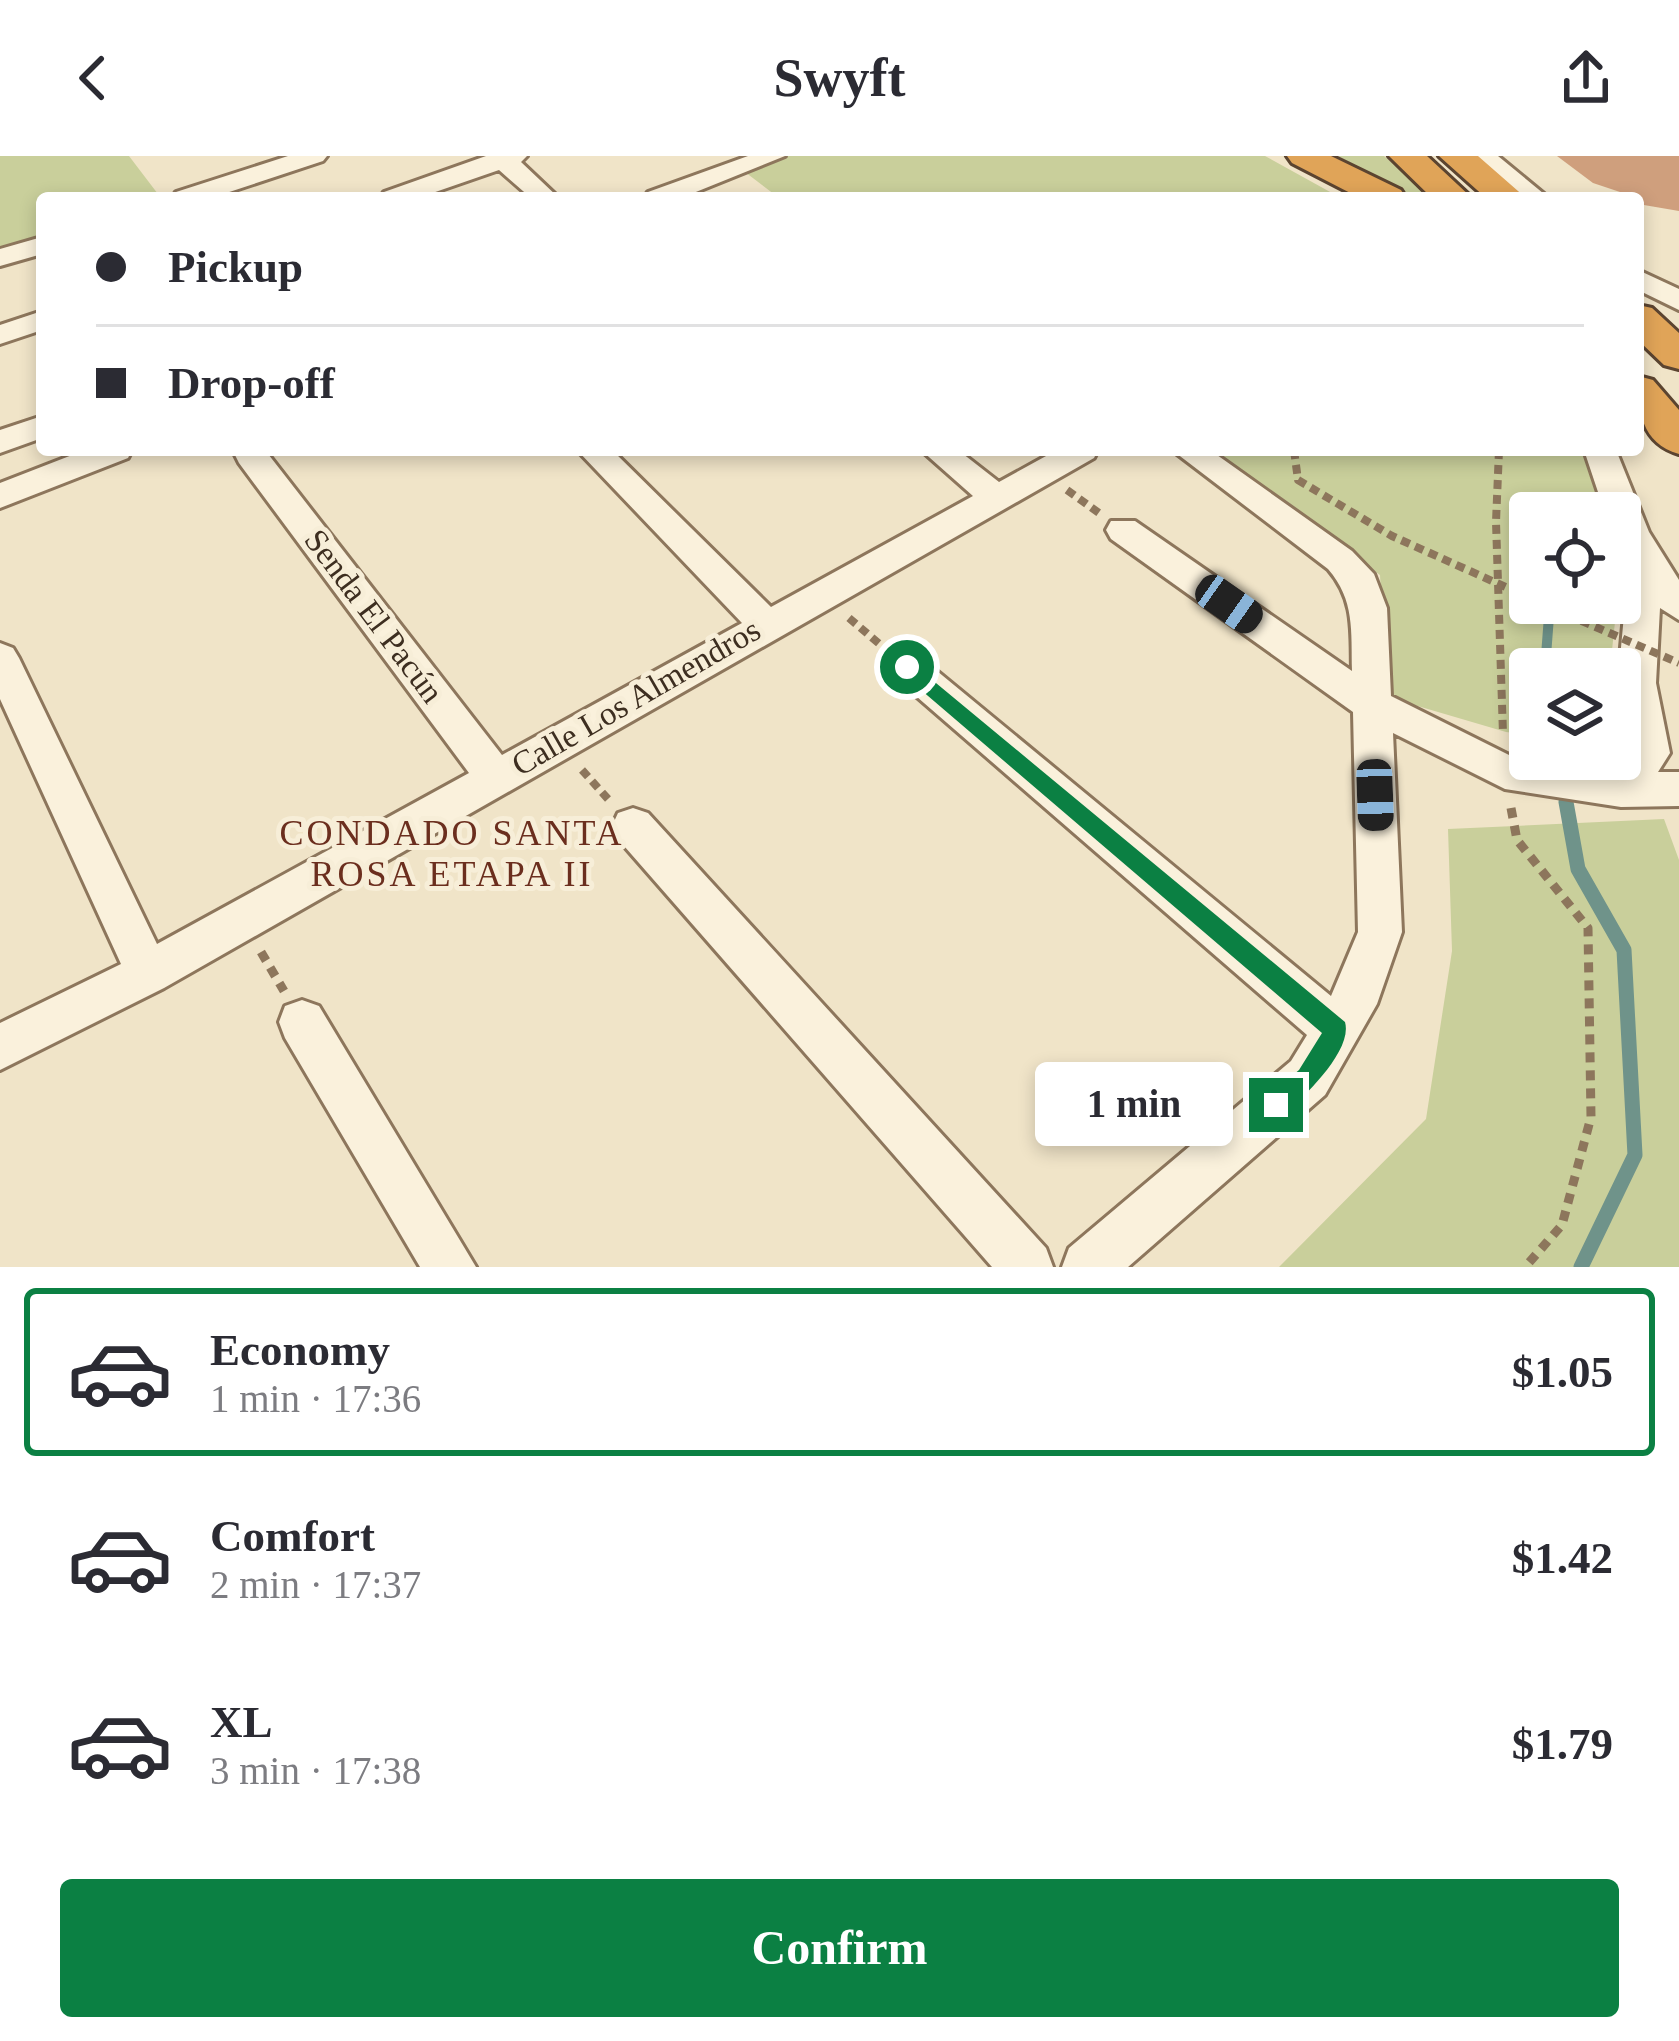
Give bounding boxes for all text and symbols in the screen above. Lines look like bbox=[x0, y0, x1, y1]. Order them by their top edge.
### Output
icon: back bbox=[60, 45, 126, 111]
icon: share bbox=[1553, 45, 1619, 111]
text: Swyft bbox=[774, 48, 906, 108]
text: Pickup bbox=[168, 242, 303, 292]
text: Drop-off bbox=[168, 358, 335, 408]
map controls bbox=[1509, 492, 1641, 780]
button: locate bbox=[1509, 492, 1641, 624]
street label: Senda El Pacún bbox=[297, 522, 451, 710]
car bbox=[1189, 569, 1269, 639]
street label: Calle Los Almendros bbox=[506, 611, 766, 783]
route start bbox=[880, 640, 934, 694]
button: layers bbox=[1509, 648, 1641, 780]
car bbox=[1356, 758, 1394, 832]
district label: CONDADO SANTA ROSA ETAPA II bbox=[279, 813, 625, 894]
callout: 1 min bbox=[1036, 1063, 1234, 1147]
route end bbox=[1249, 1078, 1303, 1132]
text: 1 min bbox=[1087, 1082, 1181, 1125]
icon: car bbox=[66, 1318, 174, 1426]
text: Economy bbox=[210, 1325, 390, 1375]
text: $1.05 bbox=[1512, 1347, 1613, 1397]
text: 1 min · 17:36 bbox=[210, 1377, 421, 1420]
icon: car bbox=[66, 1504, 174, 1612]
text: Comfort bbox=[210, 1511, 375, 1561]
text: $1.42 bbox=[1512, 1533, 1613, 1583]
text: 2 min · 17:37 bbox=[210, 1563, 421, 1606]
icon: car bbox=[66, 1690, 174, 1798]
text: XL bbox=[210, 1697, 273, 1747]
text: $1.79 bbox=[1512, 1719, 1613, 1769]
text: 3 min · 17:38 bbox=[210, 1749, 421, 1792]
button: Confirm bbox=[60, 1879, 1619, 2017]

